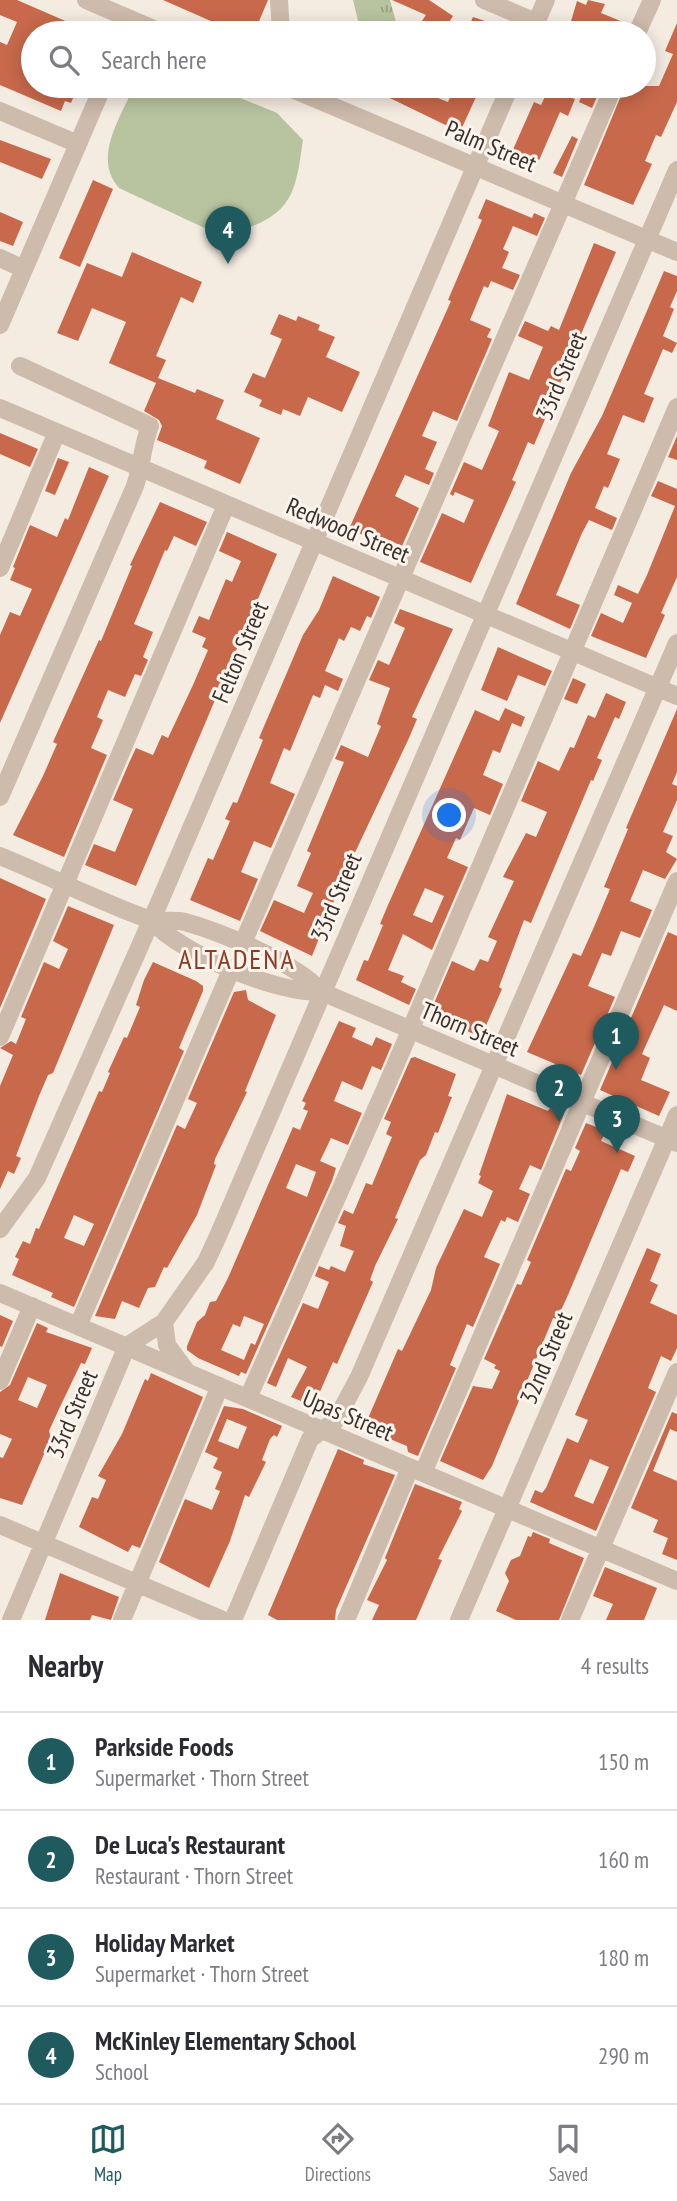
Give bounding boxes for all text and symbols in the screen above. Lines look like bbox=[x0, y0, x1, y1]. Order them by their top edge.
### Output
search box bbox=[21, 21, 656, 98]
icon: search bbox=[45, 41, 83, 79]
text: Search here bbox=[101, 43, 207, 76]
street label: Palm Street bbox=[441, 113, 541, 179]
pin: 4 bbox=[205, 206, 251, 264]
street label: 33rd Street bbox=[528, 327, 594, 425]
street label: Redwood Street bbox=[282, 490, 415, 570]
street label: Felton Street bbox=[205, 596, 275, 708]
your location bbox=[432, 798, 466, 832]
street label: 33rd Street bbox=[303, 848, 369, 946]
district label: ALTADENA bbox=[178, 940, 296, 977]
street label: Thorn Street bbox=[416, 995, 524, 1064]
pin: 1 bbox=[593, 1012, 639, 1070]
pin: 2 bbox=[536, 1064, 582, 1122]
pin: 3 bbox=[594, 1095, 640, 1153]
street label: 32nd Street bbox=[513, 1307, 579, 1409]
street label: 33rd Street bbox=[39, 1365, 105, 1463]
street label: Upas Street bbox=[298, 1382, 398, 1448]
text: Nearby bbox=[28, 1646, 103, 1685]
text: 4 results bbox=[581, 1651, 649, 1680]
text: Parkside Foods bbox=[95, 1730, 234, 1763]
text: 1 bbox=[46, 1747, 57, 1776]
text: 150 m bbox=[598, 1747, 649, 1776]
text: Supermarket · Thorn Street bbox=[95, 1763, 309, 1792]
text: De Luca's Restaurant bbox=[95, 1828, 285, 1861]
text: 2 bbox=[46, 1845, 57, 1874]
text: 160 m bbox=[598, 1845, 649, 1874]
text: Restaurant · Thorn Street bbox=[95, 1861, 293, 1890]
text: Holiday Market bbox=[95, 1926, 235, 1959]
text: 3 bbox=[46, 1943, 57, 1972]
text: 180 m bbox=[598, 1943, 649, 1972]
text: Supermarket · Thorn Street bbox=[95, 1959, 309, 1988]
text: McKinley Elementary School bbox=[95, 2024, 356, 2057]
text: 4 bbox=[46, 2041, 57, 2070]
text: 290 m bbox=[598, 2041, 649, 2070]
text: School bbox=[95, 2057, 148, 2086]
tab: Map bbox=[89, 2120, 127, 2186]
tab: Directions bbox=[305, 2120, 371, 2186]
tab: Saved bbox=[549, 2120, 588, 2186]

